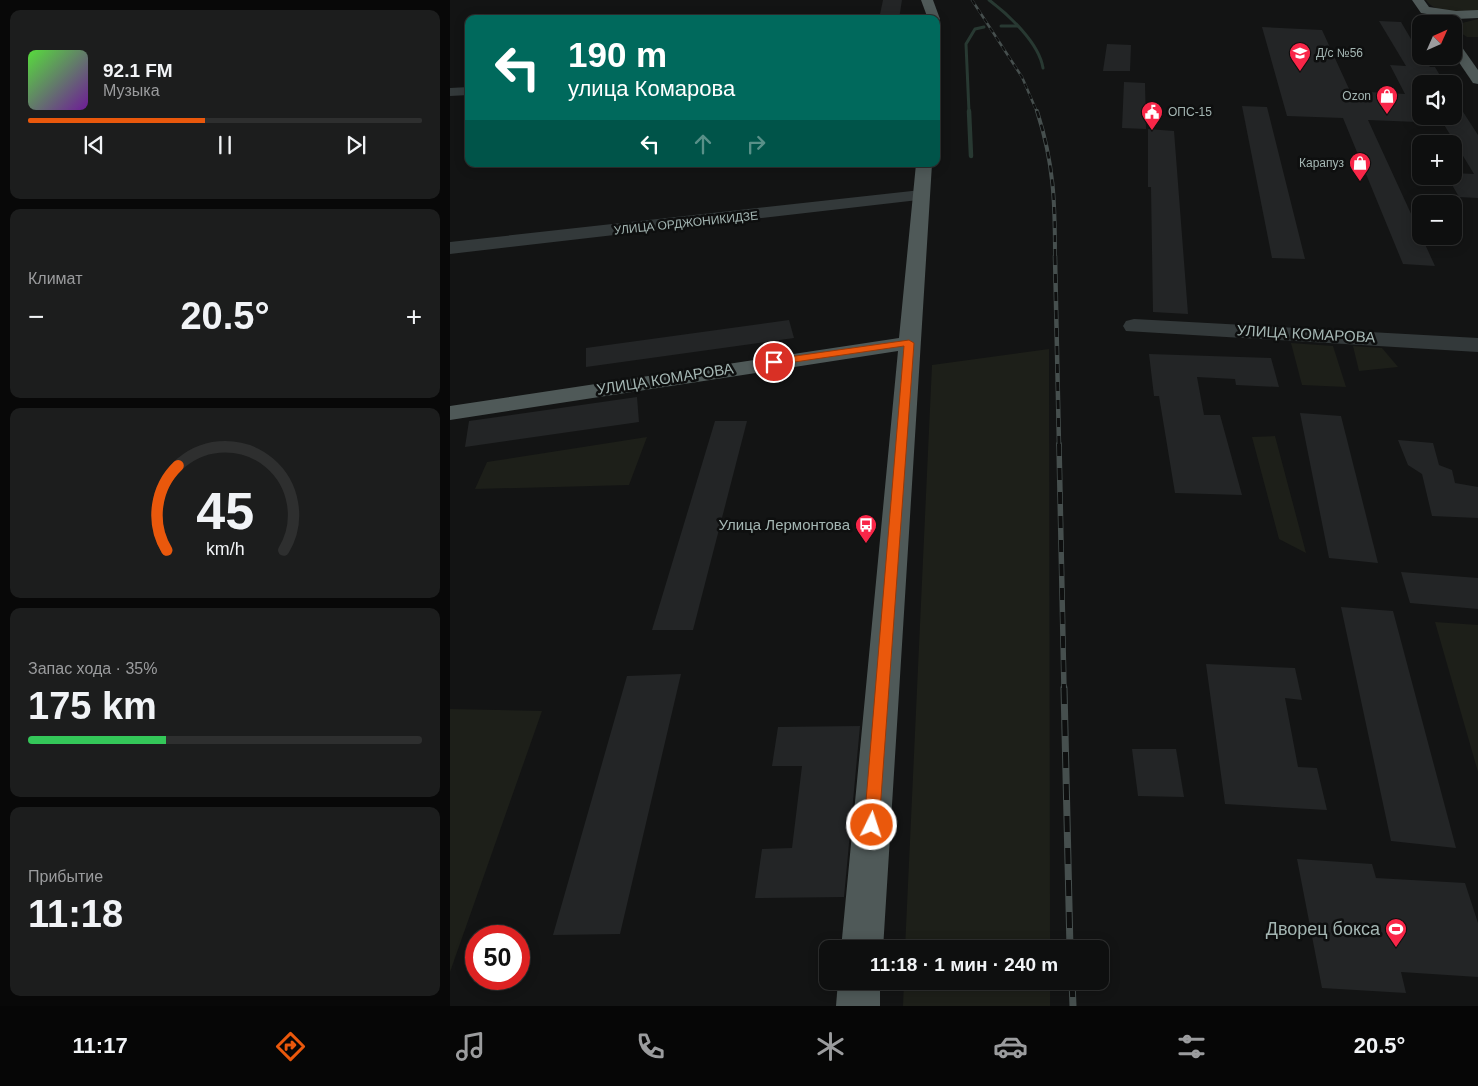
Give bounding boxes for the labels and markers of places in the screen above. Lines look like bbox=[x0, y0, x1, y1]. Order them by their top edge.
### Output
school or university icon: Д/с №56 bbox=[1288, 41, 1312, 72]
place label: Д/с №56 bbox=[1316, 46, 1363, 60]
shop icon: Ozon bbox=[1375, 84, 1399, 115]
place label: Ozon bbox=[1342, 89, 1371, 103]
public building icon: ОПС-15 bbox=[1140, 100, 1164, 131]
place label: ОПС-15 bbox=[1168, 105, 1212, 119]
shop icon: Карапуз bbox=[1348, 151, 1372, 182]
place label: Карапуз bbox=[1299, 156, 1344, 170]
pin bbox=[753, 341, 795, 383]
bus stop icon: Улица Лермонтова bbox=[854, 513, 878, 544]
place label: Улица Лермонтова bbox=[719, 516, 851, 533]
sports icon: Дворец бокса bbox=[1384, 917, 1408, 948]
place label: Дворец бокса bbox=[1266, 919, 1381, 939]

